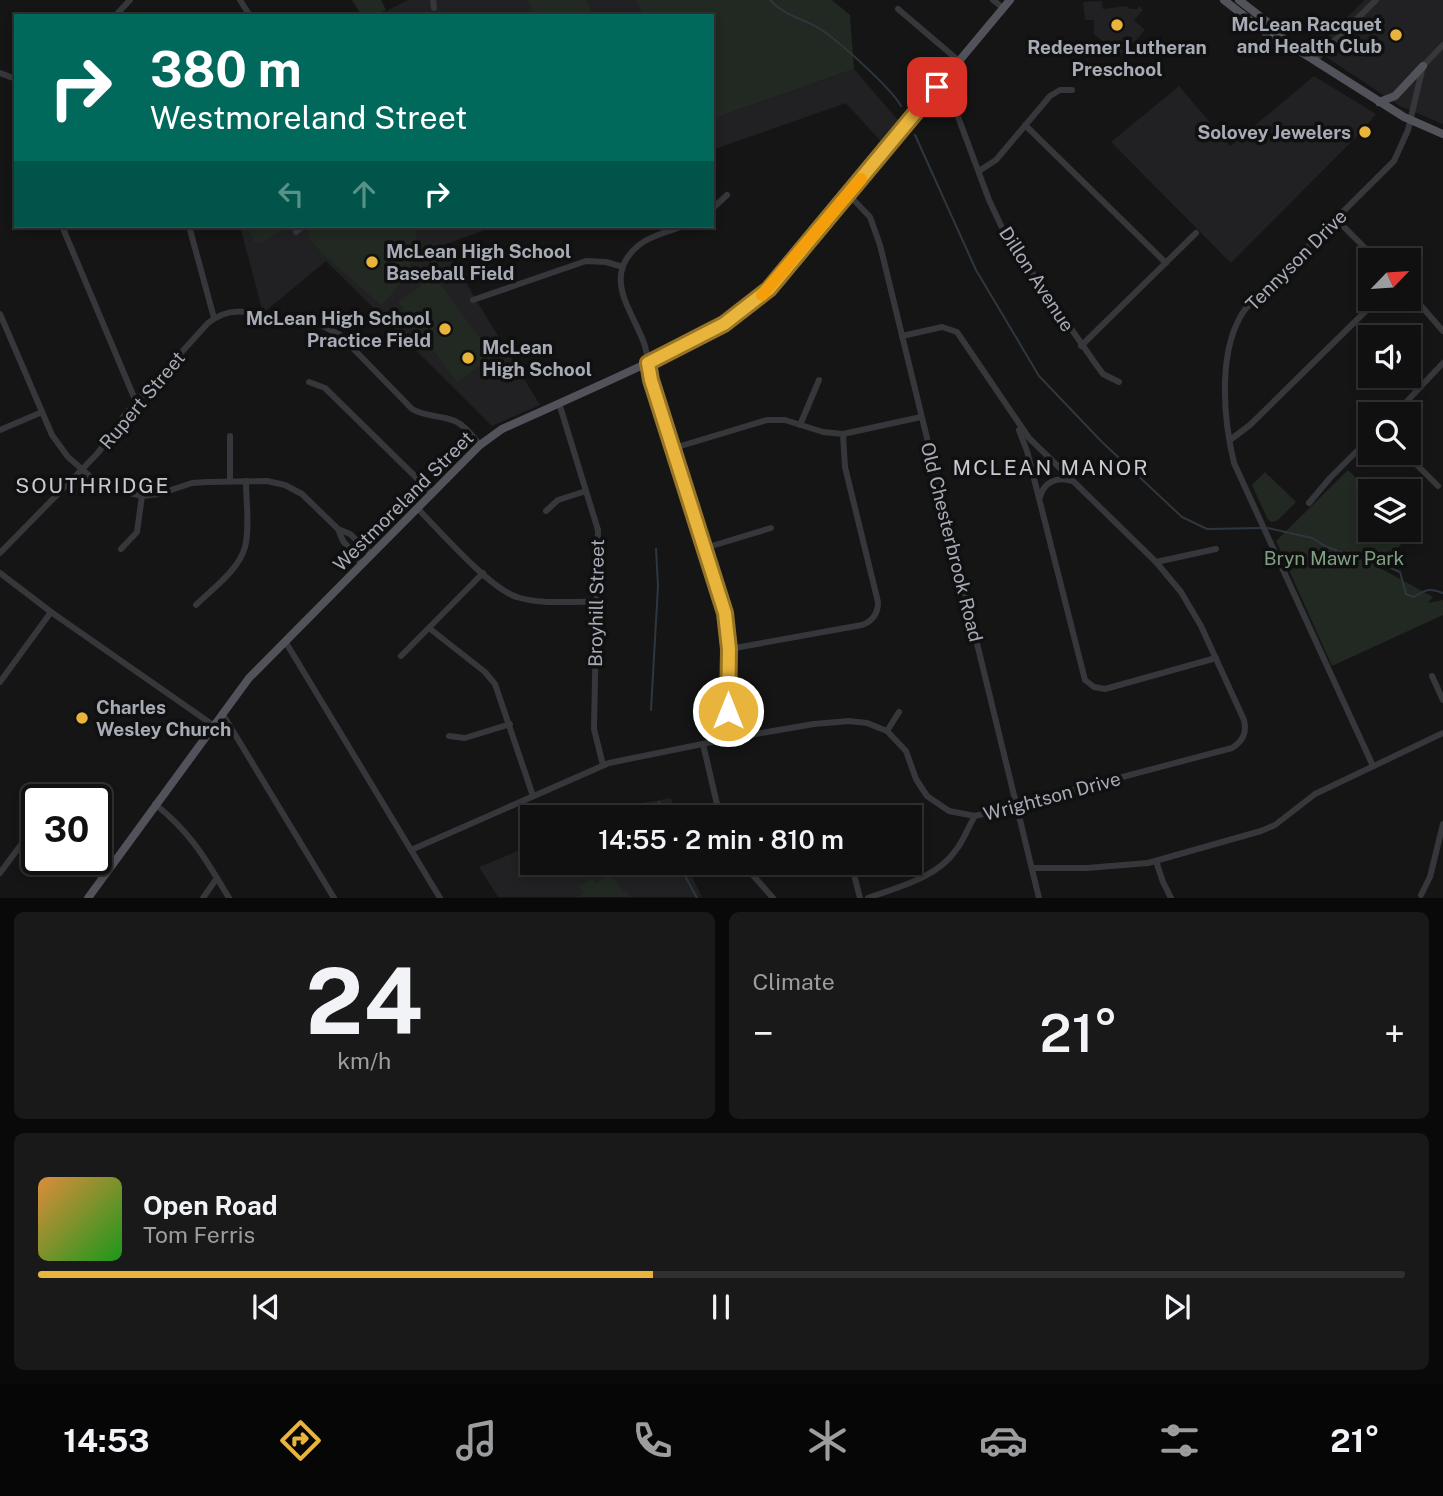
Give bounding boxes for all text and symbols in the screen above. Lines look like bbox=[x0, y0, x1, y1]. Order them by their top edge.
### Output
place label: McLean Racquet and Health Club bbox=[1231, 13, 1382, 57]
marker: Redeemer Lutheran Preschool bbox=[1109, 17, 1125, 33]
marker: McLean Racquet and Health Club bbox=[1388, 27, 1404, 43]
place label: Redeemer Lutheran Preschool bbox=[1027, 36, 1207, 80]
text: 380 m bbox=[150, 40, 302, 98]
icon: right bbox=[35, 42, 126, 133]
pin bbox=[907, 57, 967, 117]
icon: arrive bbox=[918, 68, 956, 106]
text: Westmoreland Street bbox=[150, 99, 468, 136]
place label: Solovey Jewelers bbox=[1197, 121, 1351, 143]
marker: Solovey Jewelers bbox=[1357, 124, 1373, 140]
icon: left bbox=[272, 175, 310, 213]
icon: ahead bbox=[345, 175, 383, 213]
icon: right bbox=[418, 175, 456, 213]
street label: Tennyson Drive bbox=[1241, 205, 1351, 315]
street label: Dillon Avenue bbox=[995, 223, 1079, 335]
place label: McLean High School Baseball Field bbox=[386, 240, 571, 284]
north arrow bbox=[1358, 248, 1421, 312]
map controls bbox=[1358, 248, 1421, 542]
marker: McLean High School Baseball Field bbox=[364, 254, 380, 270]
place label: McLean High School Practice Field bbox=[246, 307, 431, 351]
marker: McLean High School Practice Field bbox=[437, 321, 453, 337]
button: sound bbox=[1358, 325, 1421, 388]
place label: McLean High School bbox=[482, 336, 592, 380]
street label: Rupert Street bbox=[95, 347, 189, 453]
marker: McLean High School bbox=[460, 350, 476, 366]
button: search bbox=[1358, 402, 1421, 465]
street label: Westmoreland Street bbox=[329, 427, 477, 575]
street label: Old Chesterbrook Road bbox=[917, 440, 987, 644]
district label: MCLEAN MANOR bbox=[953, 455, 1149, 480]
district label: SOUTHRIDGE bbox=[15, 473, 171, 498]
button: layers bbox=[1358, 479, 1421, 542]
street label: Broyhill Street bbox=[584, 539, 608, 667]
park label: Bryn Mawr Park bbox=[1264, 547, 1405, 569]
position arrow bbox=[691, 674, 765, 748]
place label: Charles Wesley Church bbox=[96, 696, 231, 740]
marker: Charles Wesley Church bbox=[74, 710, 90, 726]
street label: Wrightson Drive bbox=[981, 767, 1123, 825]
speed limit sign: 30 bbox=[21, 784, 112, 875]
text: 14:55 · 2 min · 810 m bbox=[598, 824, 844, 855]
text: 24 bbox=[306, 948, 423, 1054]
text: Climate bbox=[753, 968, 835, 995]
text: 21° bbox=[1040, 1003, 1118, 1064]
text: − bbox=[753, 1011, 774, 1056]
text: + bbox=[1384, 1011, 1405, 1056]
text: km/h bbox=[337, 1047, 391, 1074]
text: Open Road bbox=[143, 1190, 278, 1221]
text: Tom Ferris bbox=[143, 1221, 255, 1248]
icon: previous bbox=[247, 1288, 285, 1326]
icon: pause bbox=[702, 1288, 740, 1326]
icon: next bbox=[1158, 1288, 1196, 1326]
icon: directions bbox=[276, 1416, 325, 1465]
icon: music bbox=[452, 1416, 501, 1465]
icon: phone bbox=[628, 1416, 677, 1465]
icon: climate bbox=[803, 1416, 852, 1465]
icon: car bbox=[979, 1416, 1028, 1465]
icon: filters bbox=[1155, 1416, 1204, 1465]
text: 14:53 bbox=[63, 1422, 150, 1459]
text: 21° bbox=[1330, 1422, 1380, 1459]

